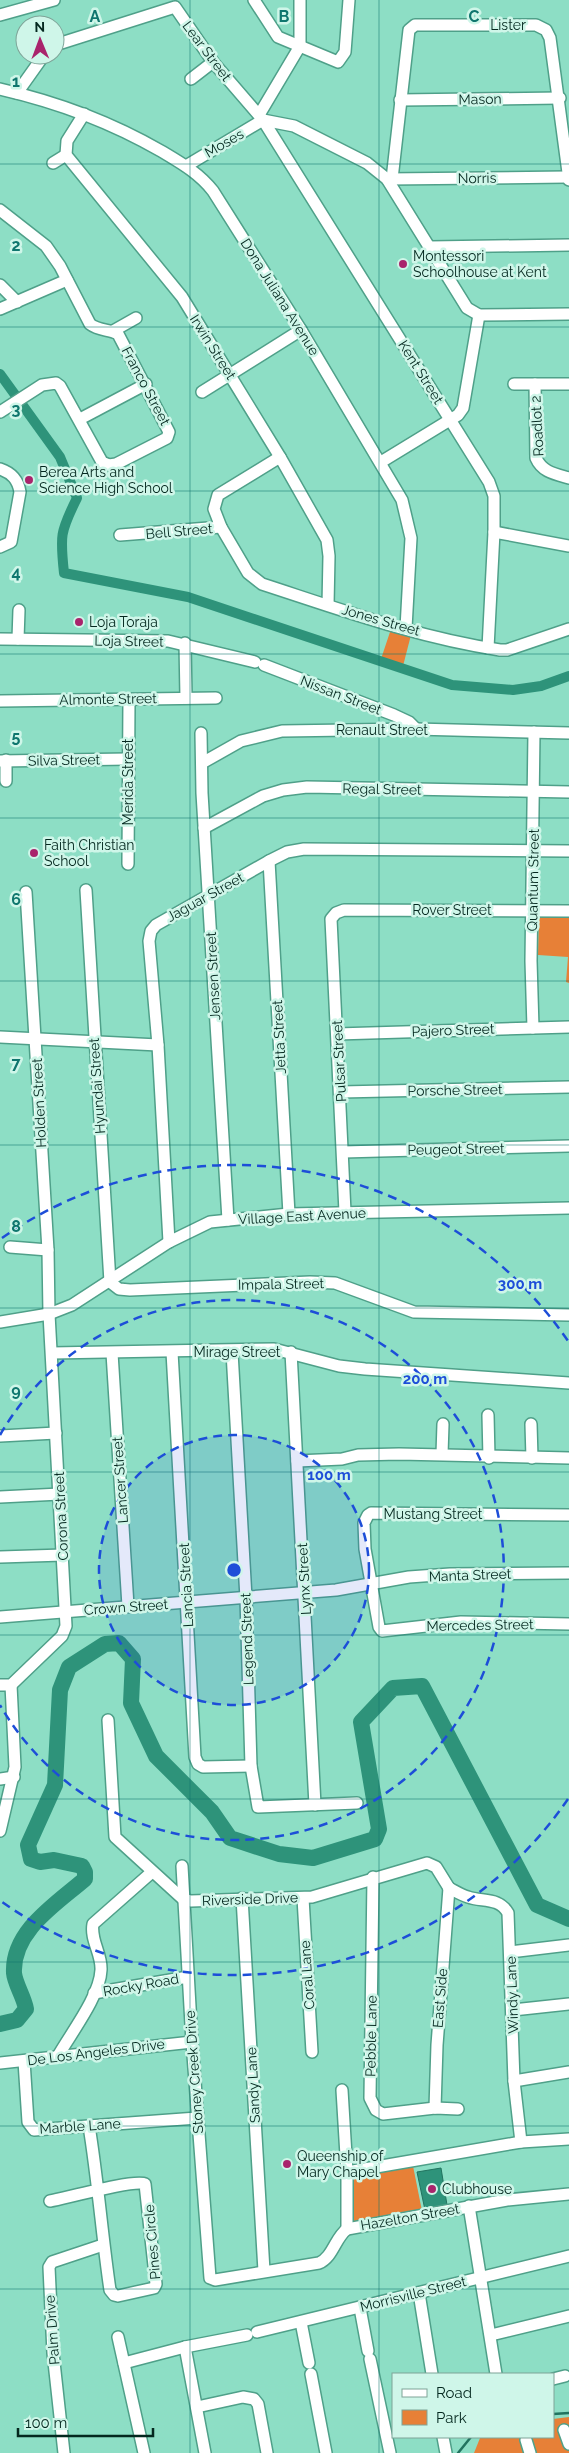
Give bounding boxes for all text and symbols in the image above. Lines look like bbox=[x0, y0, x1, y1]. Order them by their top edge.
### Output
text: A bbox=[90, 7, 101, 26]
text: B bbox=[279, 7, 290, 26]
text: C bbox=[469, 7, 480, 26]
north arrow bbox=[15, 15, 65, 65]
street label: Lister bbox=[490, 17, 526, 33]
street label: Lear Street bbox=[179, 18, 235, 84]
text: N bbox=[34, 19, 45, 35]
text: 1 bbox=[12, 72, 20, 91]
street label: Mason bbox=[458, 91, 502, 107]
street label: Moses bbox=[202, 125, 246, 160]
street label: Norris bbox=[458, 170, 497, 186]
text: 2 bbox=[11, 236, 21, 255]
street label: Dona Juliana Avenue bbox=[237, 236, 323, 358]
place label: Montessori Schoolhouse at Kent bbox=[413, 248, 547, 280]
marker: Montessori Schoolhouse at Kent bbox=[397, 258, 409, 270]
street label: Irwin Street bbox=[187, 312, 239, 383]
street label: Kent Street bbox=[395, 337, 447, 407]
street label: Franco Street bbox=[119, 344, 174, 428]
street label: Roadlot 2 bbox=[527, 395, 547, 457]
text: 3 bbox=[12, 400, 21, 419]
place label: Berea Arts and Science High School bbox=[39, 464, 173, 496]
marker: Berea Arts and Science High School bbox=[23, 474, 35, 486]
street label: Bell Street bbox=[145, 520, 213, 542]
text: 4 bbox=[11, 563, 21, 582]
street label: Jones Street bbox=[340, 601, 422, 639]
place label: Loja Toraja bbox=[89, 614, 158, 630]
marker: Loja Toraja bbox=[73, 616, 85, 628]
street label: Loja Street bbox=[94, 632, 164, 650]
street label: Nissan Street bbox=[298, 672, 384, 718]
street label: Almonte Street bbox=[59, 690, 157, 708]
street label: Renault Street bbox=[336, 722, 428, 738]
text: 5 bbox=[12, 727, 21, 746]
street label: Merida Street bbox=[120, 738, 136, 826]
street label: Silva Street bbox=[28, 751, 101, 769]
street label: Regal Street bbox=[342, 780, 422, 798]
street label: Quantum Street bbox=[524, 828, 542, 932]
place label: Faith Christian School bbox=[44, 837, 134, 869]
marker: Faith Christian School bbox=[28, 847, 40, 859]
street label: Jaguar Street bbox=[164, 869, 247, 925]
text: 6 bbox=[11, 890, 21, 909]
street label: Rover Street bbox=[412, 902, 492, 918]
street label: Jensen Street bbox=[203, 931, 223, 1021]
street label: Jetta Street bbox=[269, 999, 289, 1074]
street label: Pulsar Street bbox=[329, 1019, 349, 1102]
street label: Pajero Street bbox=[411, 1021, 495, 1039]
street label: Hyundai Street bbox=[86, 1037, 108, 1135]
text: 7 bbox=[12, 1054, 21, 1073]
street label: Holden Street bbox=[29, 1057, 49, 1148]
street label: Porsche Street bbox=[407, 1081, 503, 1099]
street label: Peugeot Street bbox=[407, 1140, 505, 1158]
street label: Village East Avenue bbox=[238, 1205, 366, 1227]
text: 8 bbox=[11, 1217, 21, 1236]
street label: Impala Street bbox=[238, 1275, 325, 1293]
text: 300 m bbox=[498, 1275, 542, 1293]
street label: Mirage Street bbox=[193, 1344, 281, 1360]
text: 200 m bbox=[403, 1370, 447, 1388]
text: 9 bbox=[11, 1381, 21, 1400]
street label: Lancer Street bbox=[109, 1436, 131, 1524]
text: 100 m bbox=[307, 1466, 351, 1484]
street label: Corona Street bbox=[51, 1471, 71, 1561]
street label: Mustang Street bbox=[384, 1506, 483, 1522]
street label: Lancia Street bbox=[176, 1542, 196, 1628]
street label: Lynx Street bbox=[294, 1542, 314, 1615]
centre of rings bbox=[225, 1561, 243, 1579]
street label: Manta Street bbox=[428, 1566, 512, 1584]
street label: Legend Street bbox=[237, 1592, 257, 1685]
street label: Crown Street bbox=[83, 1596, 169, 1618]
street label: Mercedes Street bbox=[426, 1616, 534, 1634]
street label: Riverside Drive bbox=[202, 1889, 298, 1909]
street label: Coral Lane bbox=[297, 1940, 317, 2010]
street label: Windy Lane bbox=[503, 1956, 521, 2034]
street label: East Side bbox=[429, 1968, 451, 2028]
street label: Rocky Road bbox=[102, 1970, 180, 2000]
street label: Pebble Lane bbox=[362, 1995, 380, 2077]
street label: Stoney Creek Drive bbox=[182, 2010, 206, 2134]
street label: De Los Angeles Drive bbox=[26, 2036, 166, 2068]
street label: Sandy Lane bbox=[243, 2047, 263, 2123]
street label: Marble Lane bbox=[39, 2115, 121, 2137]
place label: Queenship of Mary Chapel bbox=[297, 2148, 385, 2180]
marker: Queenship of Mary Chapel bbox=[281, 2158, 293, 2170]
place label: Clubhouse bbox=[442, 2181, 512, 2197]
marker: Clubhouse bbox=[426, 2183, 438, 2195]
street label: Hazelton Street bbox=[359, 2200, 461, 2234]
street label: Pines Circle bbox=[141, 2204, 163, 2280]
street label: Morrisville Street bbox=[358, 2273, 468, 2315]
street label: Palm Drive bbox=[42, 2295, 62, 2365]
legend bbox=[392, 2373, 554, 2438]
text: Road bbox=[436, 2384, 472, 2402]
scale bar bbox=[18, 2406, 152, 2438]
text: Park bbox=[436, 2409, 467, 2427]
text: 100 m bbox=[25, 2414, 67, 2432]

